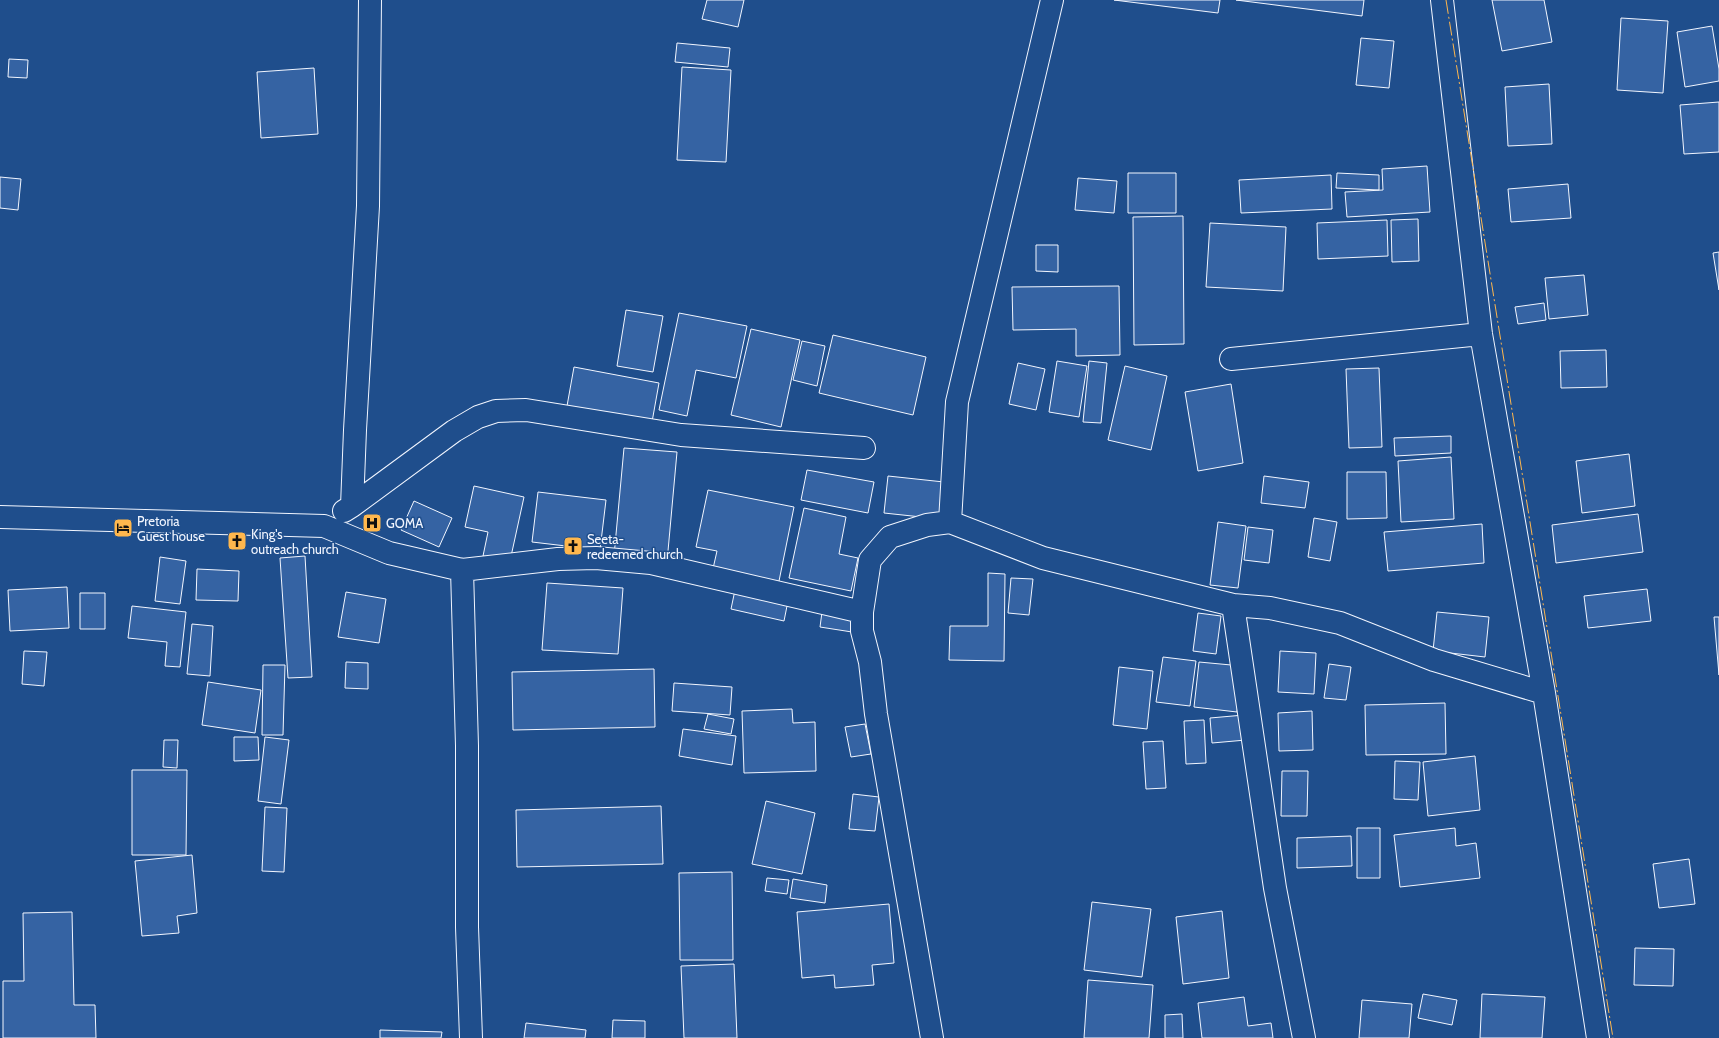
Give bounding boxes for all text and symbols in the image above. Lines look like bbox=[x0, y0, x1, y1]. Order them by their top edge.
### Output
hospital icon: GOMA bbox=[361, 512, 383, 534]
place label: Pretoria Guest house bbox=[137, 513, 205, 544]
place label: GOMA bbox=[386, 515, 423, 531]
hotel icon: Pretoria Guest house bbox=[112, 517, 134, 539]
place label: King's outreach church bbox=[251, 526, 339, 557]
church icon: King's outreach church bbox=[226, 530, 248, 552]
place label: Seeta- redeemed church bbox=[587, 531, 683, 562]
church icon: Seeta- redeemed church bbox=[562, 535, 584, 557]

